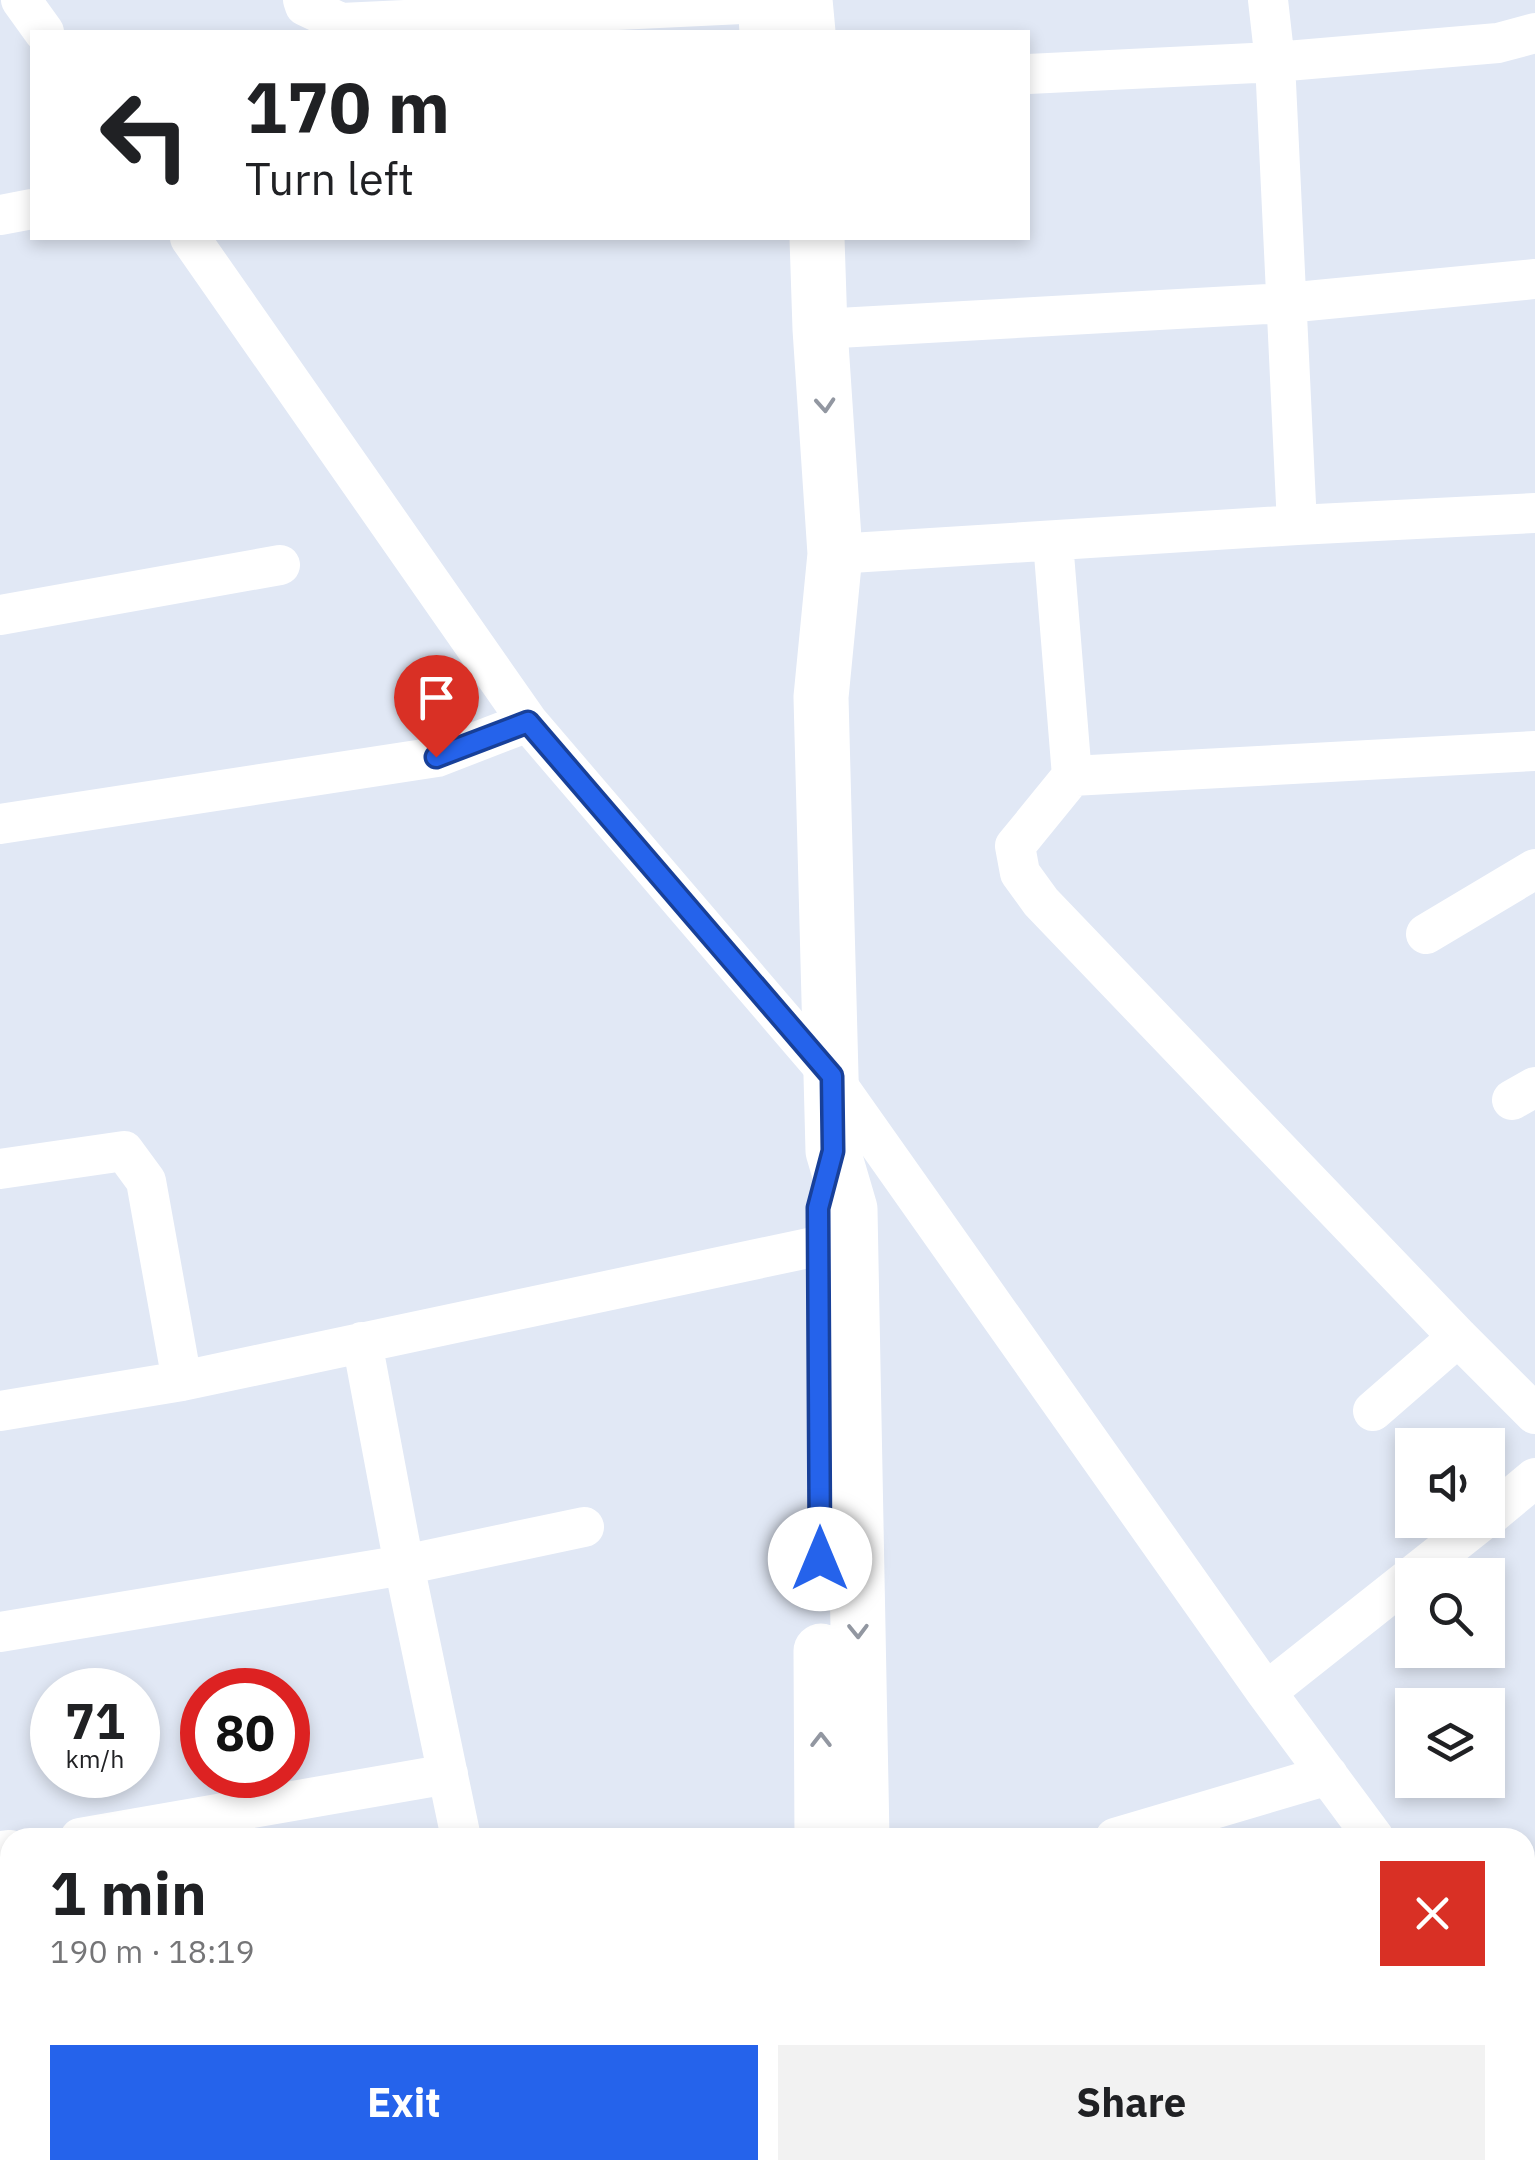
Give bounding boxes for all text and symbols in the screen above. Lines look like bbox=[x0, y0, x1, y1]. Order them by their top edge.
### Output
text: 170 m bbox=[245, 61, 450, 152]
icon: left bbox=[80, 70, 210, 200]
text: Turn left bbox=[245, 149, 414, 207]
one-way arrow bbox=[814, 397, 835, 413]
pin bbox=[394, 655, 479, 758]
icon: arrive bbox=[409, 670, 464, 725]
map controls bbox=[1395, 1428, 1505, 1798]
button: sound bbox=[1395, 1428, 1505, 1538]
position arrow bbox=[768, 1507, 872, 1611]
button: search bbox=[1395, 1558, 1505, 1668]
one-way arrow bbox=[847, 1624, 869, 1640]
speed limit sign: 80 bbox=[180, 1668, 310, 1798]
text: 71 bbox=[65, 1688, 125, 1753]
button: layers bbox=[1395, 1688, 1505, 1798]
one-way arrow bbox=[810, 1732, 832, 1748]
text: km/h bbox=[66, 1742, 124, 1775]
text: 1 min bbox=[50, 1853, 207, 1932]
button: close bbox=[1380, 1861, 1485, 1966]
text: 190 m · 18:19 bbox=[50, 1930, 255, 1972]
button: Exit bbox=[50, 2045, 758, 2160]
button: Share bbox=[778, 2045, 1485, 2160]

